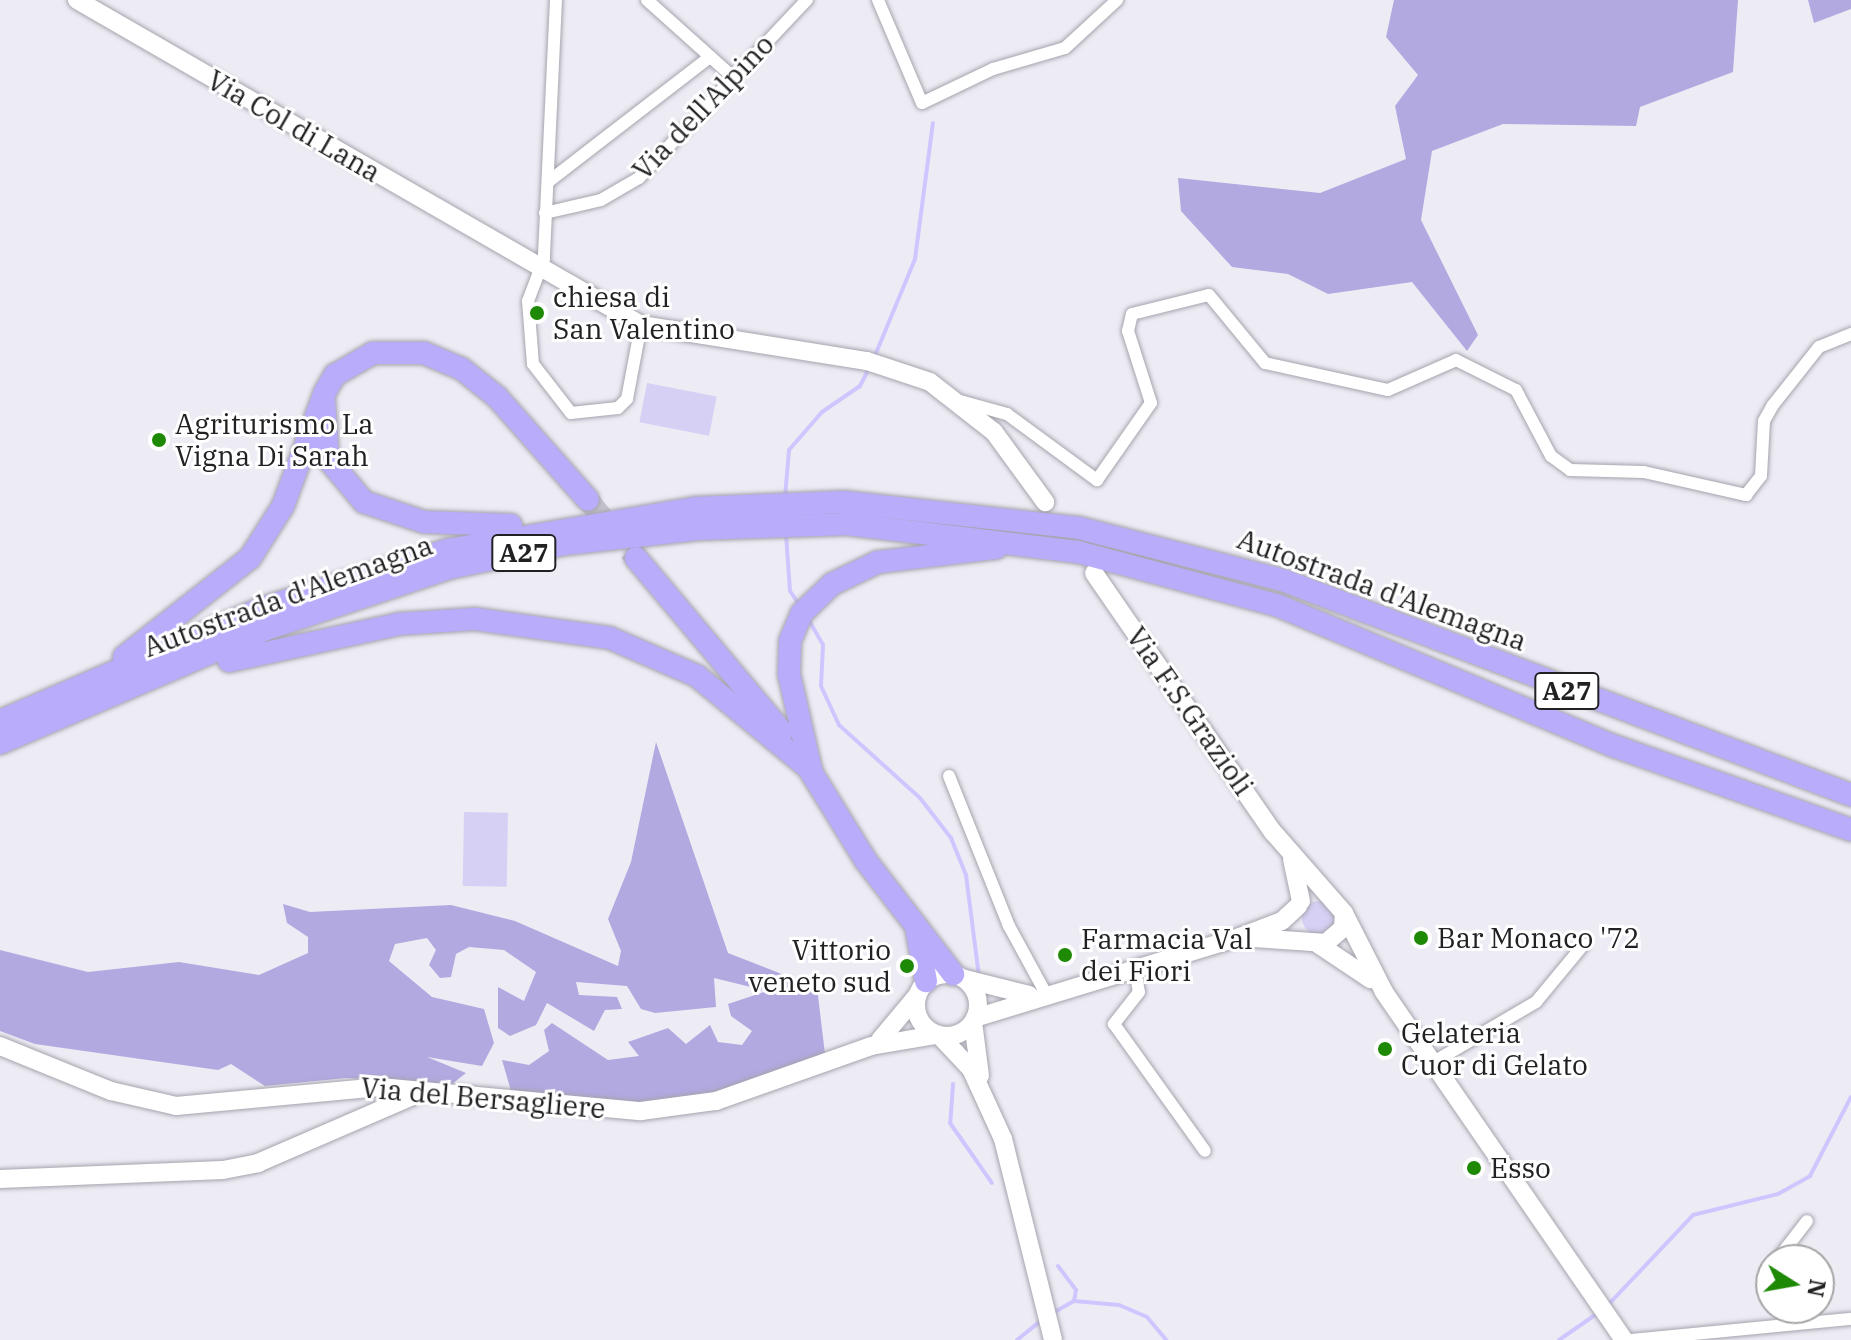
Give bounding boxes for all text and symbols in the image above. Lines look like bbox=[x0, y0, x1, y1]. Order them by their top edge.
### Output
street label: Via dell'Alpino bbox=[625, 27, 781, 187]
street label: Via Col di Lana bbox=[201, 63, 387, 189]
place label: chiesa di San Valentino bbox=[553, 280, 735, 346]
marker: chiesa di San Valentino bbox=[528, 304, 546, 322]
place label: Agriturismo La Vigna Di Sarah bbox=[175, 407, 374, 473]
marker: Agriturismo La Vigna Di Sarah bbox=[150, 431, 168, 449]
street label: Autostrada d'Alemagna bbox=[1233, 522, 1531, 658]
street label: Autostrada d'Alemagna bbox=[139, 528, 437, 664]
road number: A27 bbox=[490, 531, 558, 575]
street label: Via F.S.Grazioli bbox=[1120, 620, 1260, 802]
road number: A27 bbox=[1533, 669, 1601, 713]
place label: Bar Monaco '72 bbox=[1437, 921, 1640, 955]
place label: Farmacia Val dei Fiori bbox=[1081, 922, 1253, 988]
marker: Bar Monaco '72 bbox=[1412, 929, 1430, 947]
place label: Vittorio veneto sud bbox=[748, 933, 891, 999]
marker: Farmacia Val dei Fiori bbox=[1056, 946, 1074, 964]
marker: Vittorio veneto sud bbox=[898, 957, 916, 975]
place label: Gelateria Cuor di Gelato bbox=[1401, 1016, 1588, 1082]
marker: Gelateria Cuor di Gelato bbox=[1376, 1040, 1394, 1058]
street label: Via del Bersagliere bbox=[359, 1071, 607, 1125]
place label: Esso bbox=[1490, 1151, 1551, 1185]
marker: Esso bbox=[1465, 1159, 1483, 1177]
north arrow bbox=[1755, 1244, 1835, 1324]
text: N bbox=[1801, 1277, 1833, 1300]

